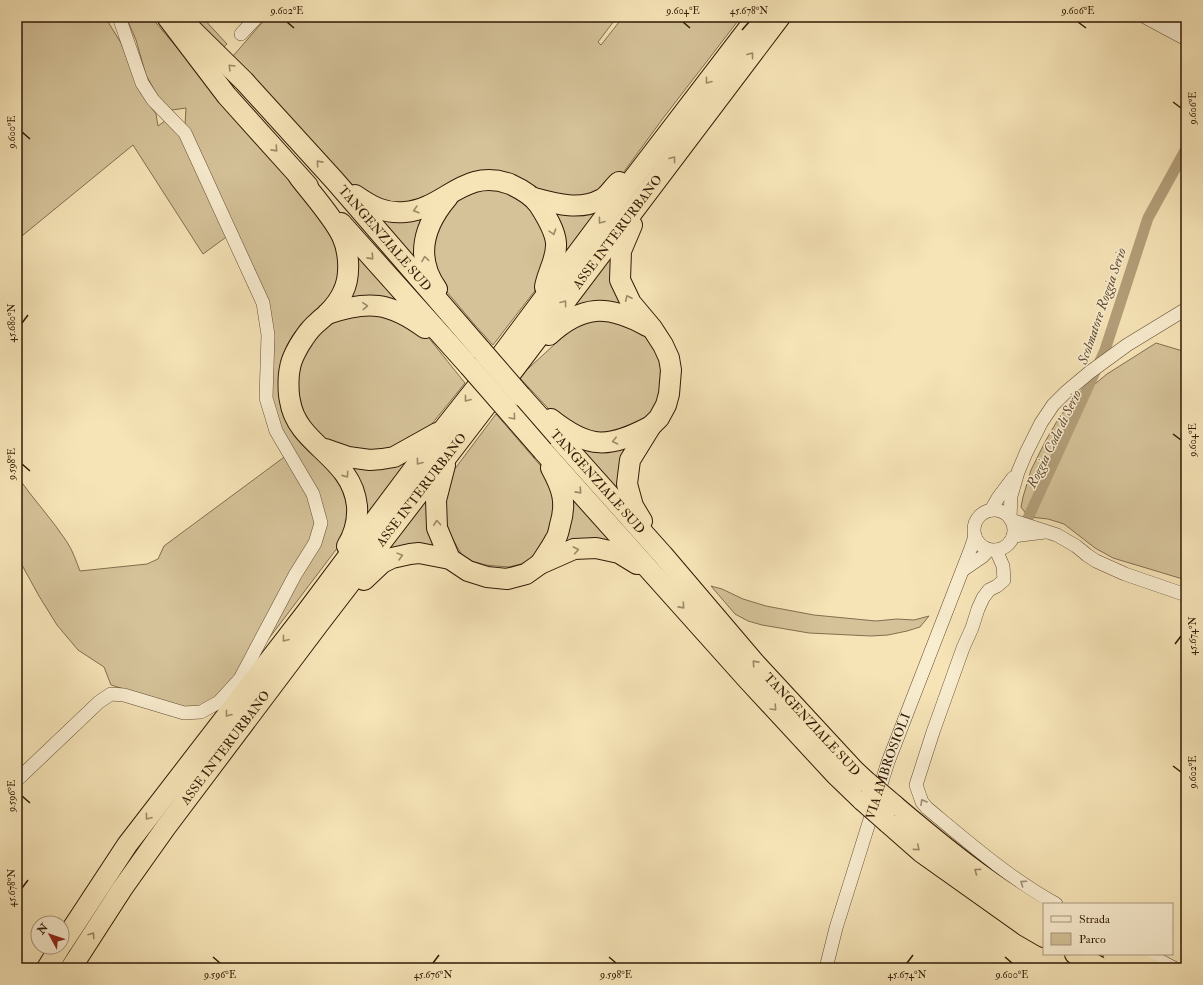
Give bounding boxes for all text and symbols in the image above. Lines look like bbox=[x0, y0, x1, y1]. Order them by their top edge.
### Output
text: 9.602°E bbox=[269, 5, 304, 17]
text: 9.604°E bbox=[665, 5, 700, 17]
text: 45.678°N bbox=[730, 5, 768, 17]
text: 9.606°E bbox=[1061, 5, 1095, 17]
one-way arrow bbox=[746, 52, 753, 59]
one-way arrow bbox=[228, 64, 236, 72]
one-way arrow bbox=[706, 77, 713, 84]
text: 9.606°E bbox=[1187, 92, 1199, 126]
text: 9.600°E bbox=[6, 115, 18, 150]
one-way arrow bbox=[270, 145, 277, 152]
one-way arrow bbox=[668, 156, 675, 163]
one-way arrow bbox=[316, 160, 324, 168]
street label: ASSE INTERURBANO bbox=[569, 172, 666, 293]
street label: TANGENZIALE SUD bbox=[335, 182, 435, 295]
one-way arrow bbox=[413, 205, 419, 213]
one-way arrow bbox=[599, 217, 606, 224]
one-way arrow bbox=[548, 228, 557, 235]
water label: Scolmatore Roggia Serio bbox=[1074, 245, 1130, 367]
one-way arrow bbox=[366, 252, 374, 260]
one-way arrow bbox=[421, 256, 430, 262]
one-way arrow bbox=[625, 294, 633, 302]
one-way arrow bbox=[559, 300, 566, 307]
one-way arrow bbox=[362, 301, 368, 310]
text: 45.680°N bbox=[6, 304, 18, 342]
water label: Roggia Coda di Serio bbox=[1022, 387, 1085, 492]
one-way arrow bbox=[465, 394, 472, 401]
one-way arrow bbox=[508, 412, 515, 419]
text: 9.604°E bbox=[1187, 423, 1199, 458]
street label: TANGENZIALE SUD bbox=[547, 426, 648, 537]
street label: ASSE INTERURBANO bbox=[372, 430, 470, 551]
one-way arrow bbox=[612, 436, 619, 444]
text: 9.598°E bbox=[6, 448, 18, 481]
one-way arrow bbox=[417, 457, 424, 464]
one-way arrow bbox=[341, 471, 348, 478]
one-way arrow bbox=[574, 486, 581, 493]
one-way arrow bbox=[433, 520, 442, 526]
one-way arrow bbox=[573, 546, 579, 555]
one-way arrow bbox=[396, 552, 403, 561]
one-way arrow bbox=[677, 601, 684, 608]
text: 45.674°N bbox=[1187, 617, 1199, 655]
one-way arrow bbox=[283, 635, 290, 642]
one-way arrow bbox=[752, 660, 760, 668]
street label: TANGENZIALE SUD bbox=[760, 670, 863, 780]
street label: ASSE INTERURBANO bbox=[177, 688, 274, 809]
one-way arrow bbox=[769, 704, 776, 711]
one-way arrow bbox=[225, 709, 232, 716]
street label: VIA AMBROSIOLI bbox=[862, 711, 914, 822]
text: 9.602°E bbox=[1187, 755, 1199, 790]
text: 9.596°E bbox=[6, 780, 18, 813]
one-way arrow bbox=[920, 799, 927, 806]
one-way arrow bbox=[146, 812, 153, 819]
one-way arrow bbox=[913, 844, 920, 851]
text: 45.678°N bbox=[6, 869, 18, 907]
one-way arrow bbox=[974, 869, 981, 876]
one-way arrow bbox=[1021, 881, 1028, 888]
legend bbox=[1043, 903, 1173, 955]
text: Strada bbox=[1079, 912, 1111, 927]
north arrow bbox=[30, 915, 70, 955]
text: N bbox=[34, 920, 52, 938]
one-way arrow bbox=[87, 932, 95, 939]
text: Parco bbox=[1079, 932, 1106, 947]
text: 9.596°E bbox=[203, 969, 236, 981]
text: 45.676°N bbox=[414, 969, 452, 981]
text: 9.598°E bbox=[599, 969, 632, 981]
text: 45.674°N bbox=[888, 969, 926, 981]
text: 9.600°E bbox=[994, 969, 1029, 981]

